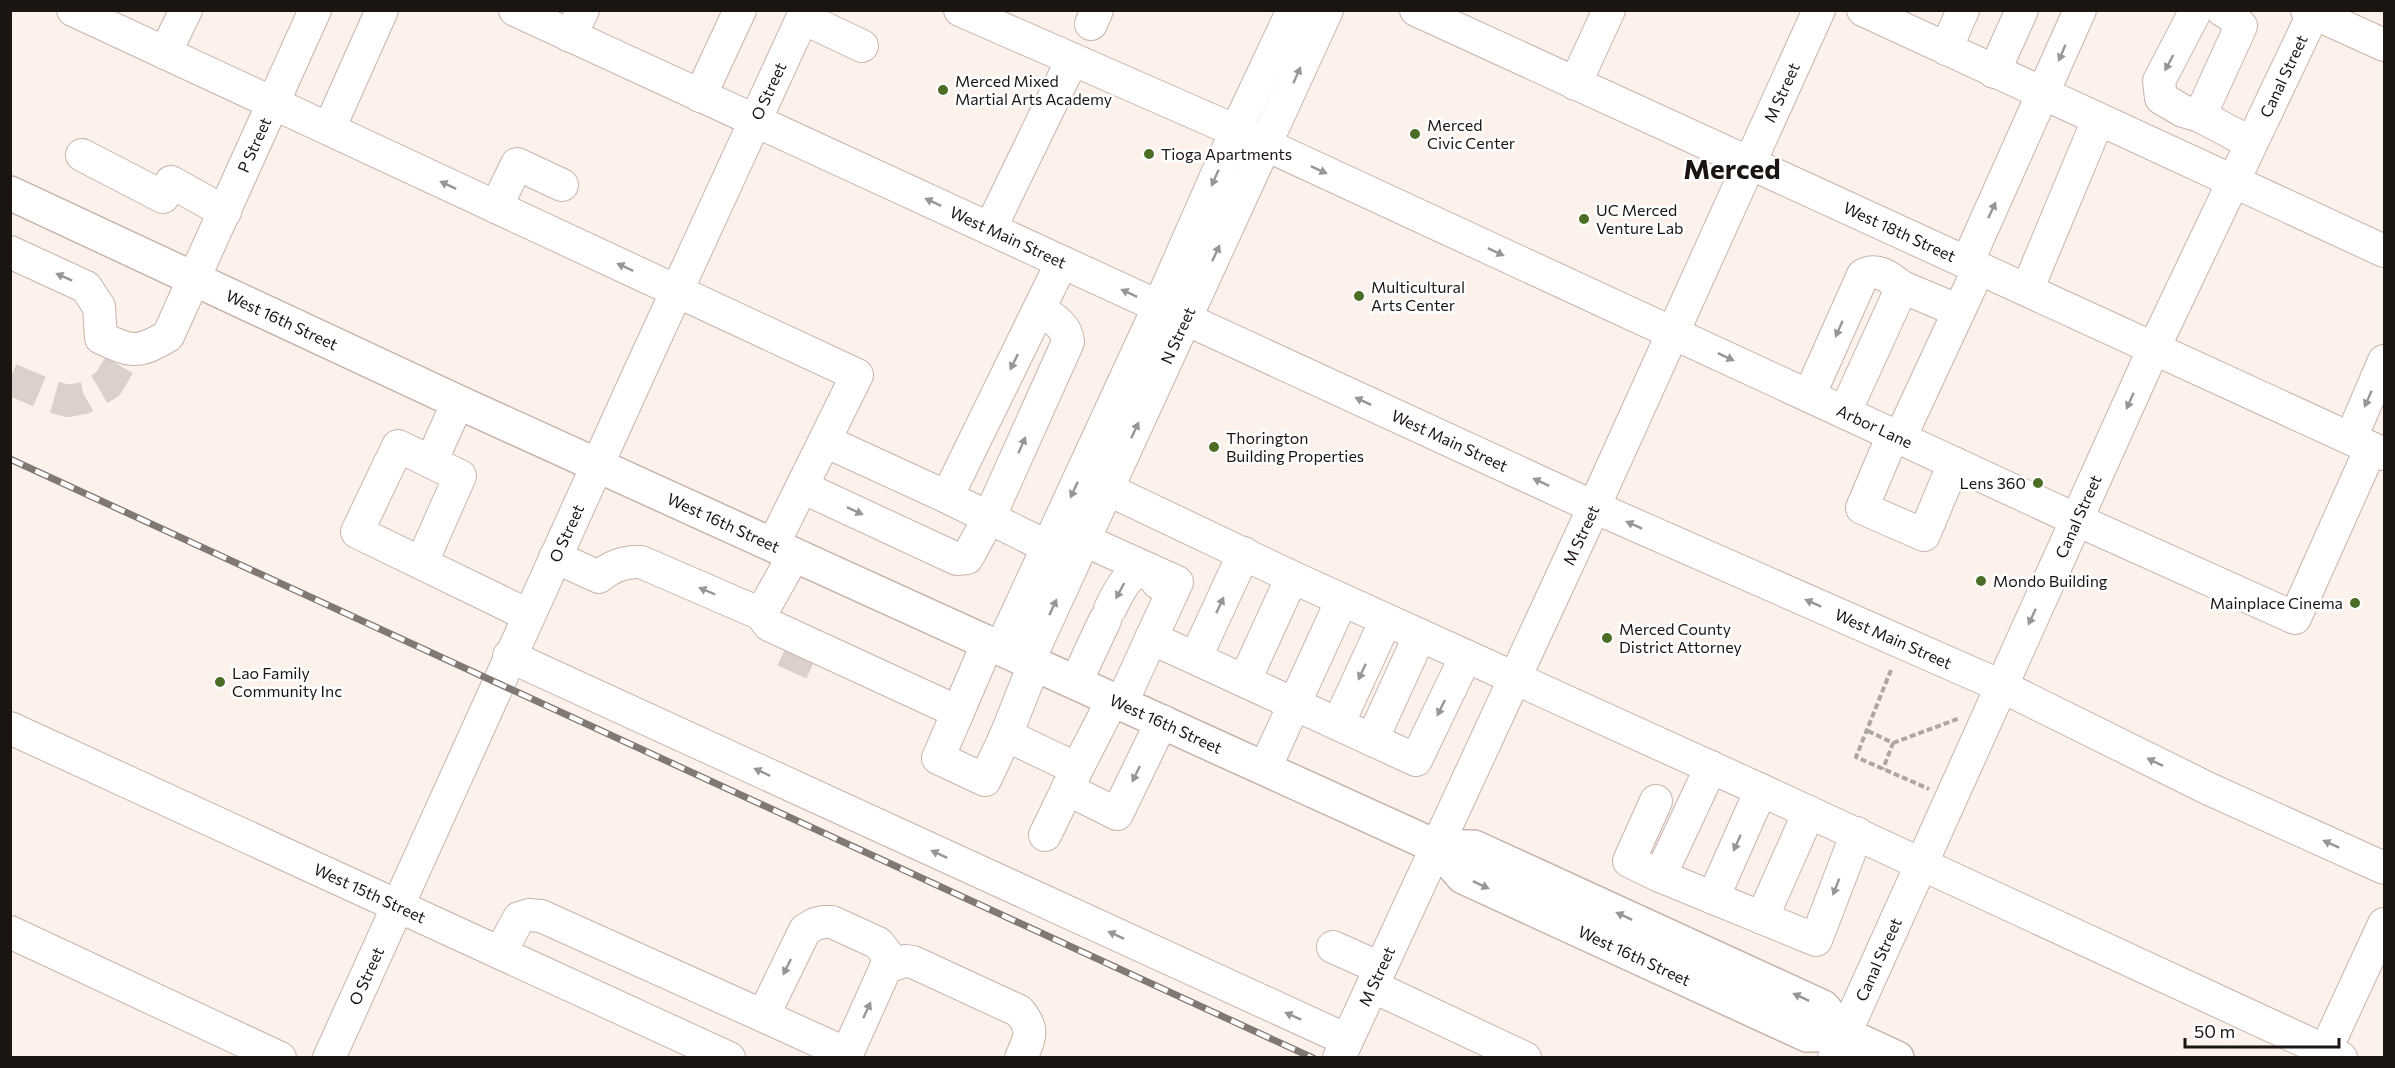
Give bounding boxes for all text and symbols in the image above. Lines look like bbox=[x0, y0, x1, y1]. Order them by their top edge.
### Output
street label: Canal Street bbox=[2255, 31, 2311, 120]
one-way arrow bbox=[2057, 44, 2067, 62]
one-way arrow bbox=[2164, 54, 2174, 71]
street label: O Street bbox=[746, 59, 790, 123]
street label: M Street bbox=[1759, 59, 1803, 125]
one-way arrow bbox=[1293, 67, 1302, 84]
place label: Merced Mixed Martial Arts Academy bbox=[955, 71, 1112, 108]
marker: Merced Mixed Martial Arts Academy bbox=[936, 83, 950, 97]
street label: P Street bbox=[233, 114, 275, 175]
place label: Merced Civic Center bbox=[1427, 115, 1516, 152]
marker: Merced Civic Center bbox=[1408, 127, 1422, 141]
place label: Tioga Apartments bbox=[1161, 144, 1292, 163]
marker: Tioga Apartments bbox=[1142, 147, 1156, 161]
district label: Merced bbox=[1683, 151, 1781, 185]
one-way arrow bbox=[1310, 166, 1327, 175]
one-way arrow bbox=[1210, 169, 1220, 187]
one-way arrow bbox=[439, 180, 456, 189]
street label: West 18th Street bbox=[1841, 197, 1959, 265]
one-way arrow bbox=[924, 198, 941, 207]
place label: UC Merced Venture Lab bbox=[1596, 200, 1684, 237]
one-way arrow bbox=[1987, 201, 1996, 218]
street label: West Main Street bbox=[947, 202, 1070, 272]
marker: UC Merced Venture Lab bbox=[1577, 212, 1591, 226]
one-way arrow bbox=[1212, 244, 1221, 261]
one-way arrow bbox=[1487, 247, 1504, 256]
one-way arrow bbox=[615, 262, 633, 272]
one-way arrow bbox=[55, 272, 72, 281]
place label: Multicultural Arts Center bbox=[1371, 277, 1465, 314]
street label: West 16th Street bbox=[223, 285, 341, 354]
one-way arrow bbox=[1121, 288, 1138, 297]
marker: Multicultural Arts Center bbox=[1352, 289, 1366, 303]
street label: N Street bbox=[1156, 303, 1199, 367]
one-way arrow bbox=[1834, 320, 1844, 338]
one-way arrow bbox=[1009, 353, 1018, 370]
one-way arrow bbox=[1717, 353, 1734, 362]
one-way arrow bbox=[2363, 391, 2372, 408]
one-way arrow bbox=[2125, 393, 2135, 411]
one-way arrow bbox=[1355, 396, 1372, 405]
street label: Arbor Lane bbox=[1834, 400, 1916, 452]
street label: West Main Street bbox=[1389, 405, 1511, 475]
one-way arrow bbox=[1130, 421, 1139, 438]
place label: Thorington Building Properties bbox=[1226, 428, 1364, 465]
one-way arrow bbox=[1017, 437, 1026, 454]
marker: Thorington Building Properties bbox=[1207, 440, 1221, 454]
street label: Canal Street bbox=[2051, 471, 2105, 561]
place label: Lens 360 bbox=[1960, 473, 2026, 492]
marker: Lens 360 bbox=[2031, 476, 2045, 490]
one-way arrow bbox=[1532, 478, 1549, 487]
one-way arrow bbox=[1070, 481, 1079, 498]
street label: West 16th Street bbox=[665, 489, 783, 556]
street label: O Street bbox=[545, 501, 587, 565]
street label: M Street bbox=[1558, 502, 1603, 568]
one-way arrow bbox=[847, 507, 864, 516]
one-way arrow bbox=[1626, 520, 1643, 529]
place label: Mondo Building bbox=[1993, 571, 2108, 590]
marker: Mondo Building bbox=[1974, 574, 1988, 588]
one-way arrow bbox=[1115, 583, 1125, 600]
one-way arrow bbox=[698, 586, 716, 596]
place label: Mainplace Cinema bbox=[2210, 593, 2343, 612]
marker: Mainplace Cinema bbox=[2348, 596, 2362, 610]
one-way arrow bbox=[1048, 597, 1058, 615]
one-way arrow bbox=[1215, 597, 1224, 614]
one-way arrow bbox=[1803, 598, 1821, 608]
street label: West Main Street bbox=[1832, 604, 1955, 672]
one-way arrow bbox=[2028, 609, 2037, 626]
place label: Merced County District Attorney bbox=[1619, 619, 1742, 656]
marker: Merced County District Attorney bbox=[1600, 631, 1614, 645]
place label: Lao Family Community Inc bbox=[232, 663, 342, 700]
one-way arrow bbox=[1358, 663, 1367, 680]
marker: Lao Family Community Inc bbox=[213, 675, 227, 689]
street label: West 16th Street bbox=[1107, 690, 1226, 757]
one-way arrow bbox=[1437, 699, 1446, 716]
one-way arrow bbox=[2146, 757, 2163, 766]
one-way arrow bbox=[1132, 765, 1141, 782]
one-way arrow bbox=[753, 767, 770, 776]
one-way arrow bbox=[1733, 835, 1742, 852]
one-way arrow bbox=[2323, 840, 2340, 849]
one-way arrow bbox=[930, 849, 947, 858]
street label: West 15th Street bbox=[311, 859, 429, 927]
one-way arrow bbox=[1831, 878, 1841, 896]
one-way arrow bbox=[1472, 880, 1489, 889]
one-way arrow bbox=[1615, 910, 1633, 920]
street label: Canal Street bbox=[1851, 914, 1905, 1004]
street label: West 16th Street bbox=[1576, 921, 1694, 989]
one-way arrow bbox=[1107, 930, 1125, 939]
street label: O Street bbox=[344, 943, 387, 1008]
street label: M Street bbox=[1354, 943, 1399, 1009]
one-way arrow bbox=[783, 958, 792, 975]
one-way arrow bbox=[1793, 992, 1810, 1001]
one-way arrow bbox=[862, 1002, 871, 1019]
one-way arrow bbox=[1284, 1011, 1302, 1021]
scale bar bbox=[2185, 1011, 2340, 1049]
text: 50 m bbox=[2194, 1020, 2235, 1042]

